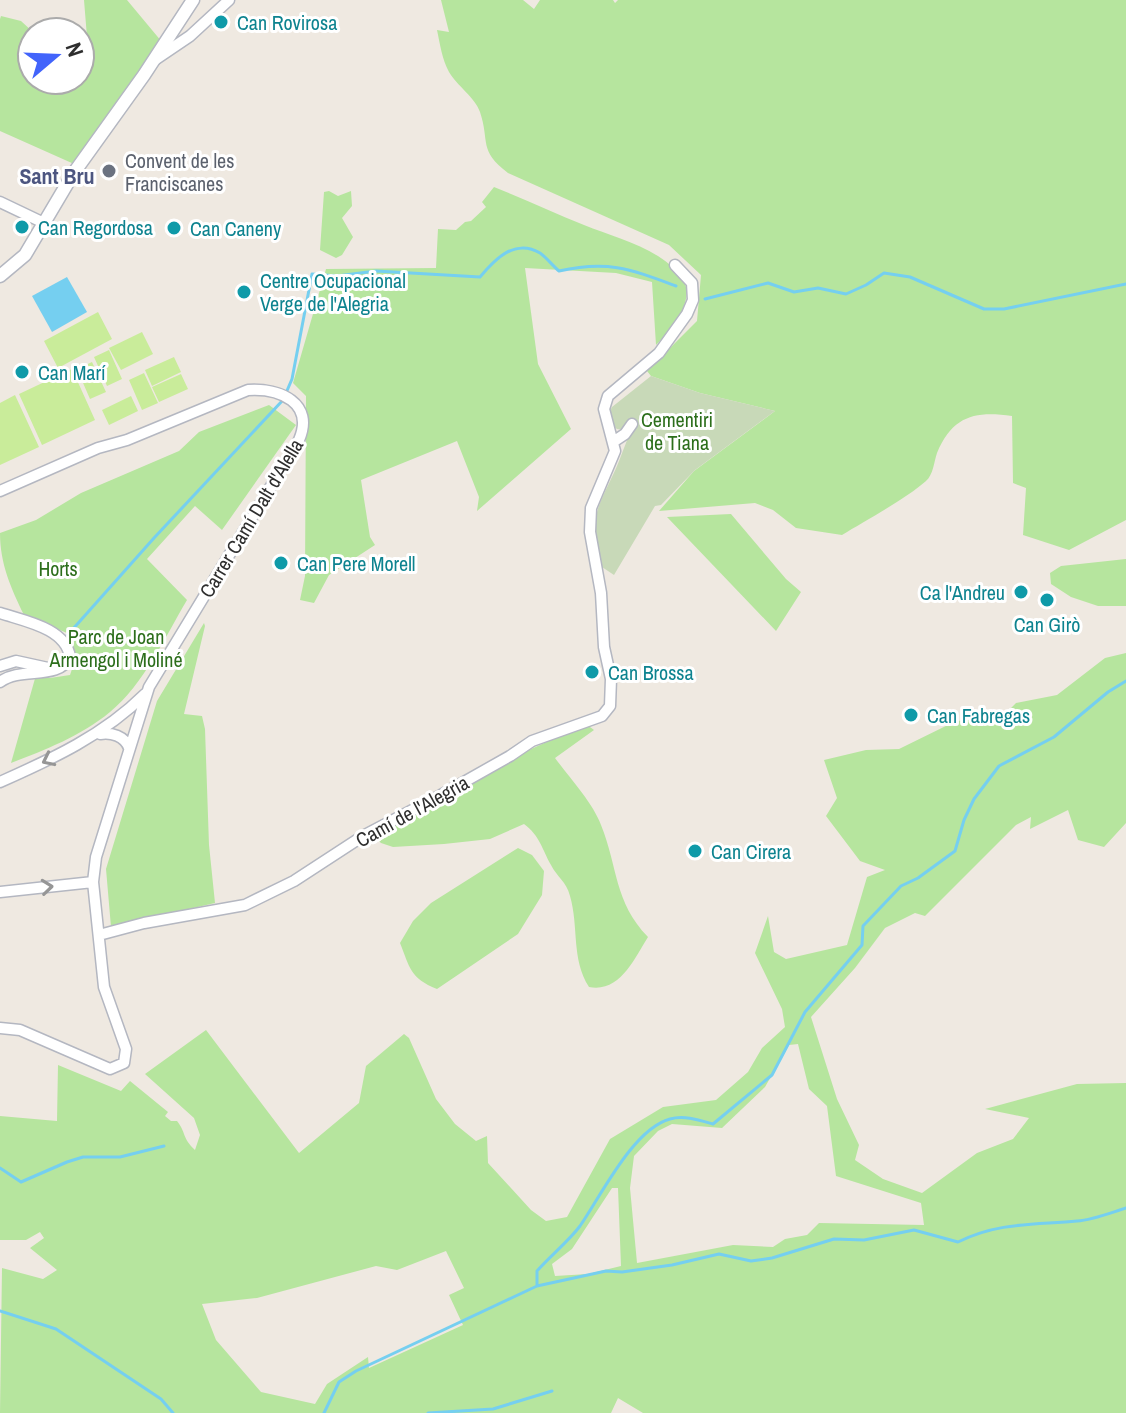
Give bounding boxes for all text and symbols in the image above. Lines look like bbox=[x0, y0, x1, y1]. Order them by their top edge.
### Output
place label: Can Rovirosa bbox=[237, 9, 337, 36]
marker: Can Rovirosa bbox=[212, 13, 230, 31]
north arrow bbox=[16, 16, 96, 96]
text: N bbox=[59, 38, 91, 61]
place label: Convent de les Franciscanes bbox=[125, 147, 234, 197]
district label: Sant Bru bbox=[19, 161, 95, 191]
marker: Convent de les Franciscanes bbox=[100, 162, 118, 180]
place label: Can Regordosa bbox=[38, 214, 153, 241]
place label: Can Caneny bbox=[190, 215, 282, 242]
marker: Can Regordosa bbox=[13, 218, 31, 236]
marker: Can Caneny bbox=[165, 219, 183, 237]
place label: Centre Ocupacional Verge de l'Alegria bbox=[260, 267, 406, 317]
marker: Centre Ocupacional Verge de l'Alegria bbox=[235, 283, 253, 301]
place label: Can Marí bbox=[38, 359, 106, 386]
marker: Can Marí bbox=[13, 363, 31, 381]
park label: Cementiri de Tiana bbox=[641, 406, 713, 456]
street label: Carrer Camí Dalt d'Alella bbox=[193, 434, 309, 602]
place label: Can Pere Morell bbox=[297, 550, 415, 577]
marker: Can Pere Morell bbox=[272, 554, 290, 572]
park label: Horts bbox=[38, 555, 78, 582]
place label: Ca l'Andreu bbox=[920, 579, 1005, 606]
marker: Ca l'Andreu bbox=[1012, 583, 1030, 601]
marker: Can Girò bbox=[1038, 591, 1056, 609]
place label: Can Girò bbox=[1014, 611, 1080, 638]
park label: Parc de Joan Armengol i Moliné bbox=[48, 623, 183, 673]
place label: Can Brossa bbox=[608, 659, 694, 686]
marker: Can Brossa bbox=[583, 663, 601, 681]
place label: Can Fabregas bbox=[927, 702, 1030, 729]
marker: Can Fabregas bbox=[902, 706, 920, 724]
one-way arrow bbox=[41, 750, 56, 765]
street label: Camí de l'Alegria bbox=[351, 769, 473, 853]
place label: Can Cirera bbox=[711, 838, 791, 865]
marker: Can Cirera bbox=[686, 842, 704, 860]
one-way arrow bbox=[40, 878, 53, 895]

